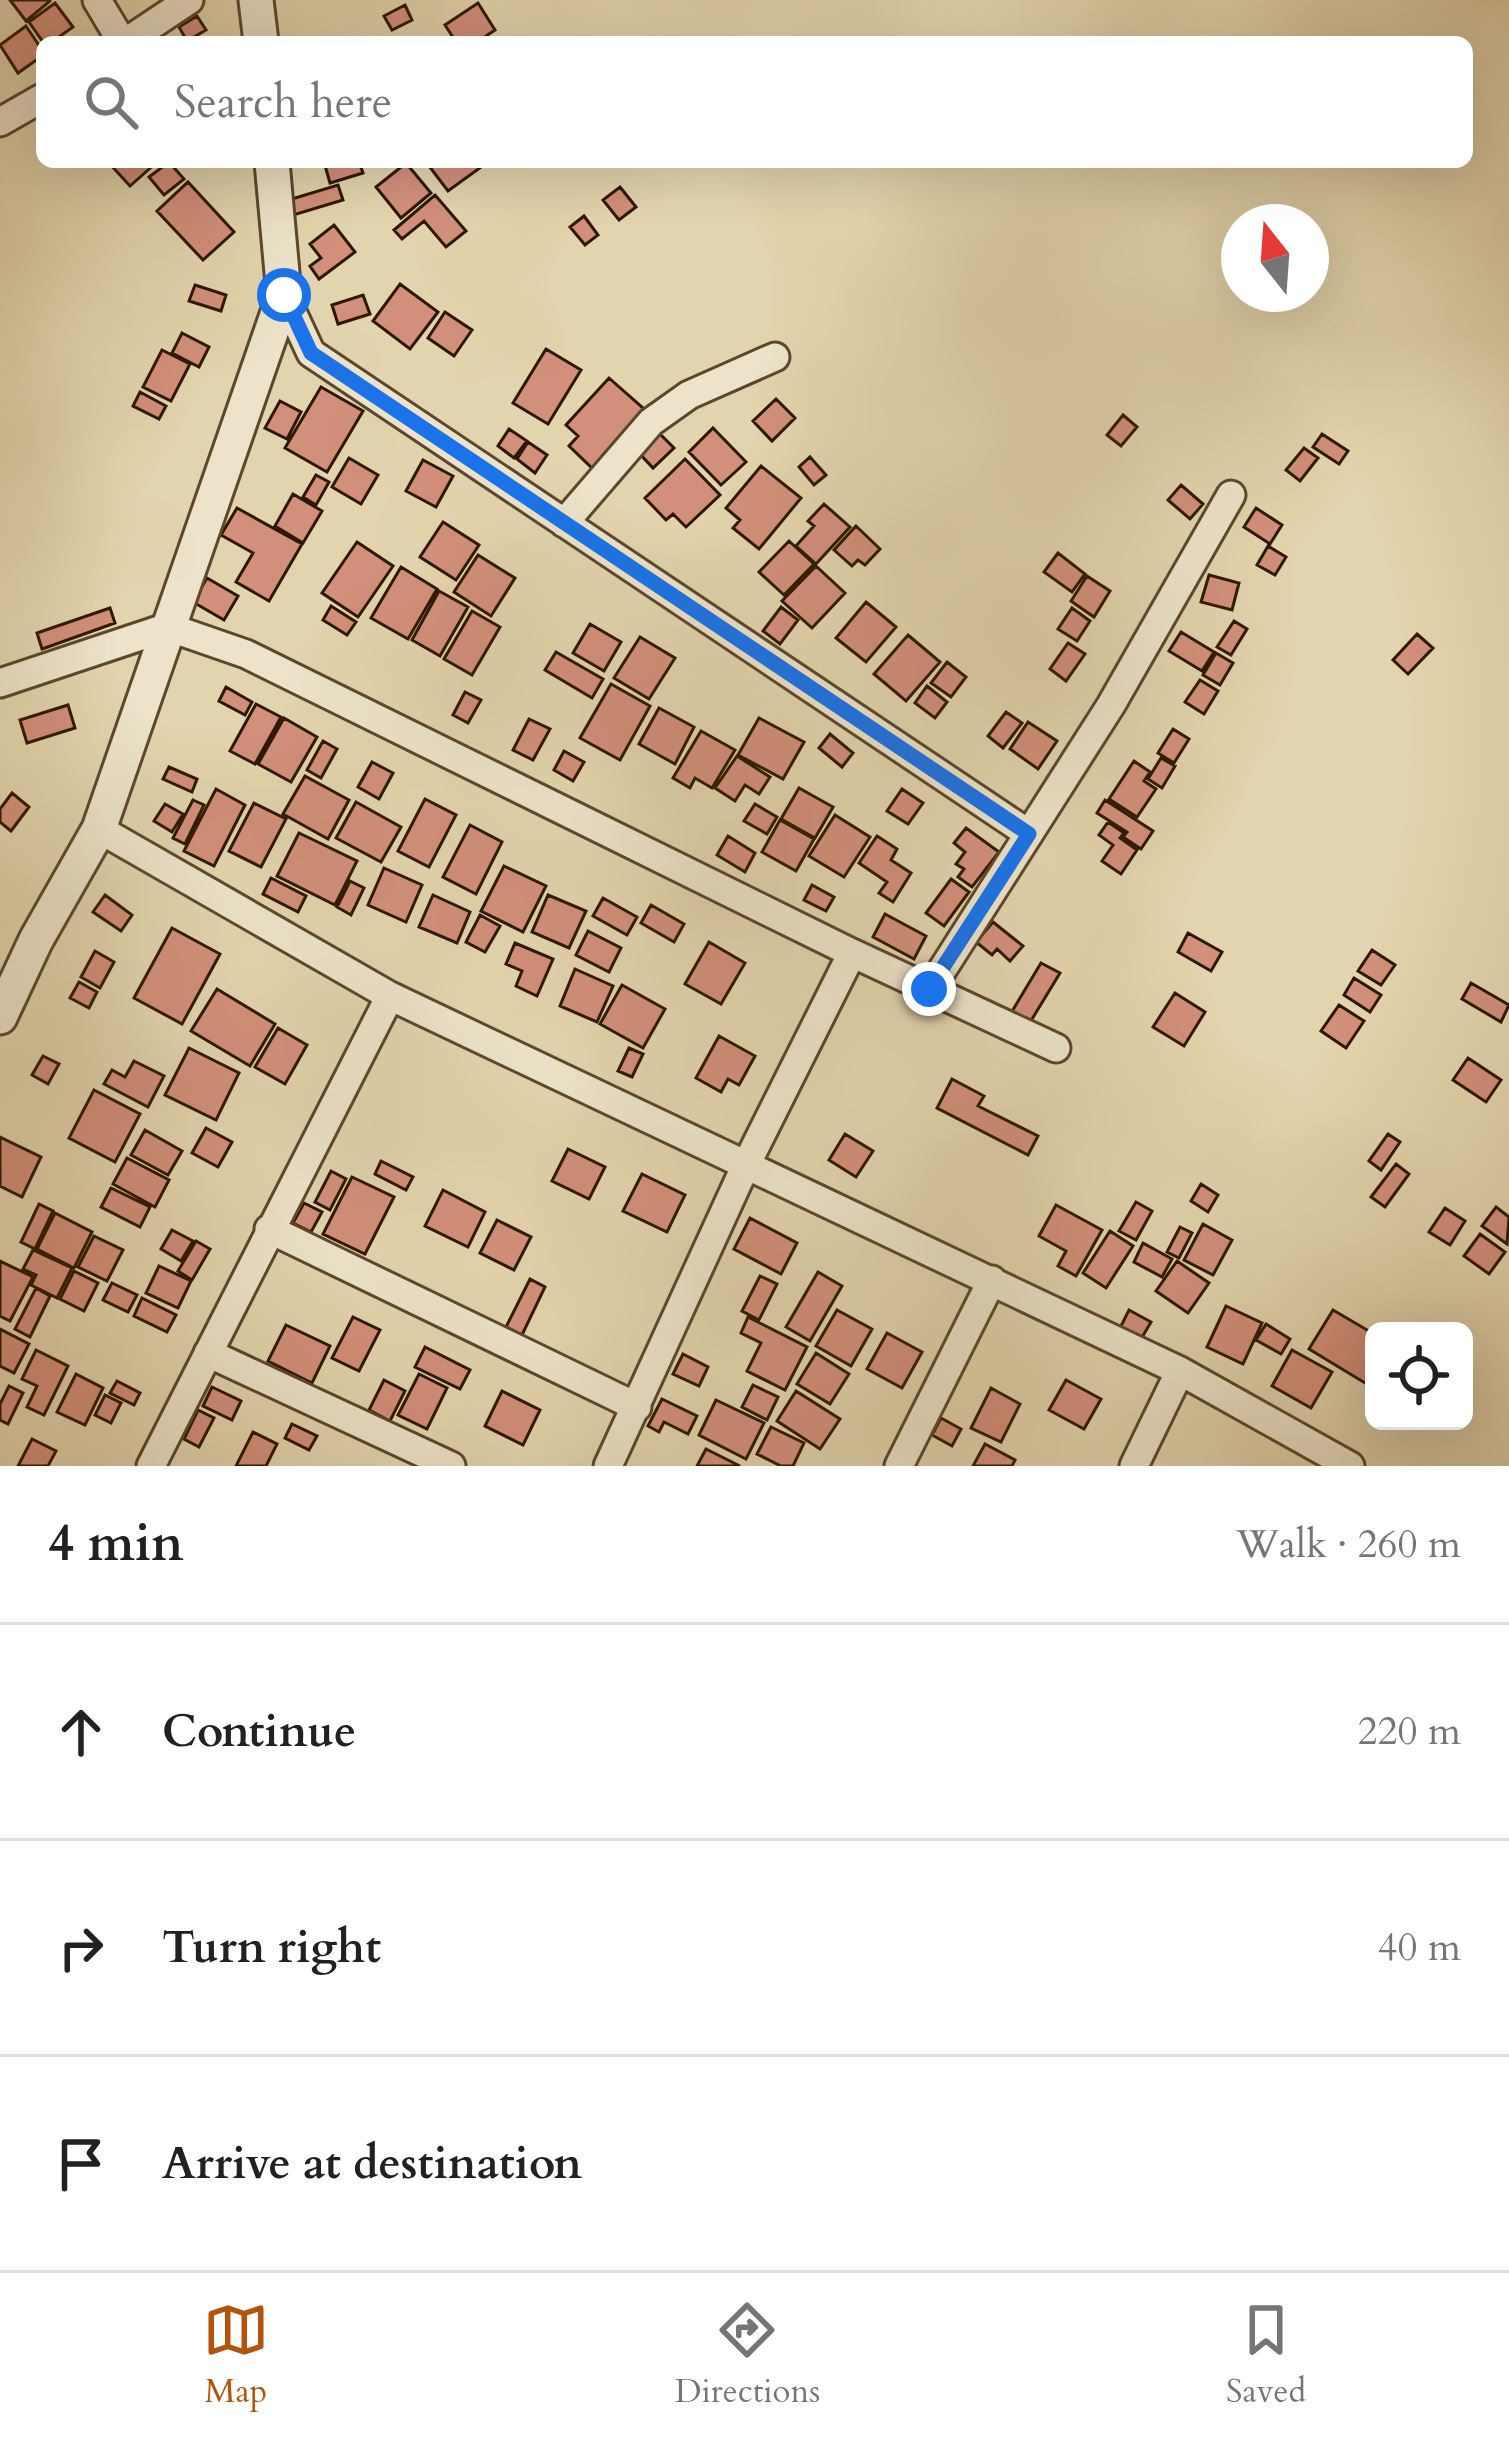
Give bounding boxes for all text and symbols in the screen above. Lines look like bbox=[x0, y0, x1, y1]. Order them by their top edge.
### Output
search box bbox=[36, 36, 1473, 168]
icon: search bbox=[78, 69, 144, 135]
text: Search here bbox=[174, 72, 392, 133]
north arrow bbox=[1221, 204, 1329, 312]
route start bbox=[257, 268, 311, 322]
route end bbox=[902, 962, 956, 1016]
map controls bbox=[1365, 1322, 1473, 1430]
button: locate bbox=[1365, 1322, 1473, 1430]
text: 4 min bbox=[48, 1509, 184, 1579]
text: Walk · 260 m bbox=[1236, 1518, 1461, 1571]
icon: ahead bbox=[48, 1699, 114, 1765]
text: Continue bbox=[162, 1701, 356, 1762]
text: 220 m bbox=[1358, 1705, 1461, 1758]
icon: right bbox=[48, 1915, 114, 1981]
text: Turn right bbox=[162, 1917, 381, 1978]
text: 40 m bbox=[1378, 1921, 1461, 1974]
icon: arrive bbox=[48, 2131, 114, 2197]
text: Arrive at destination bbox=[162, 2133, 582, 2194]
tab: Map bbox=[203, 2297, 269, 2414]
tab: Directions bbox=[675, 2297, 820, 2414]
tab: Saved bbox=[1226, 2297, 1306, 2414]

